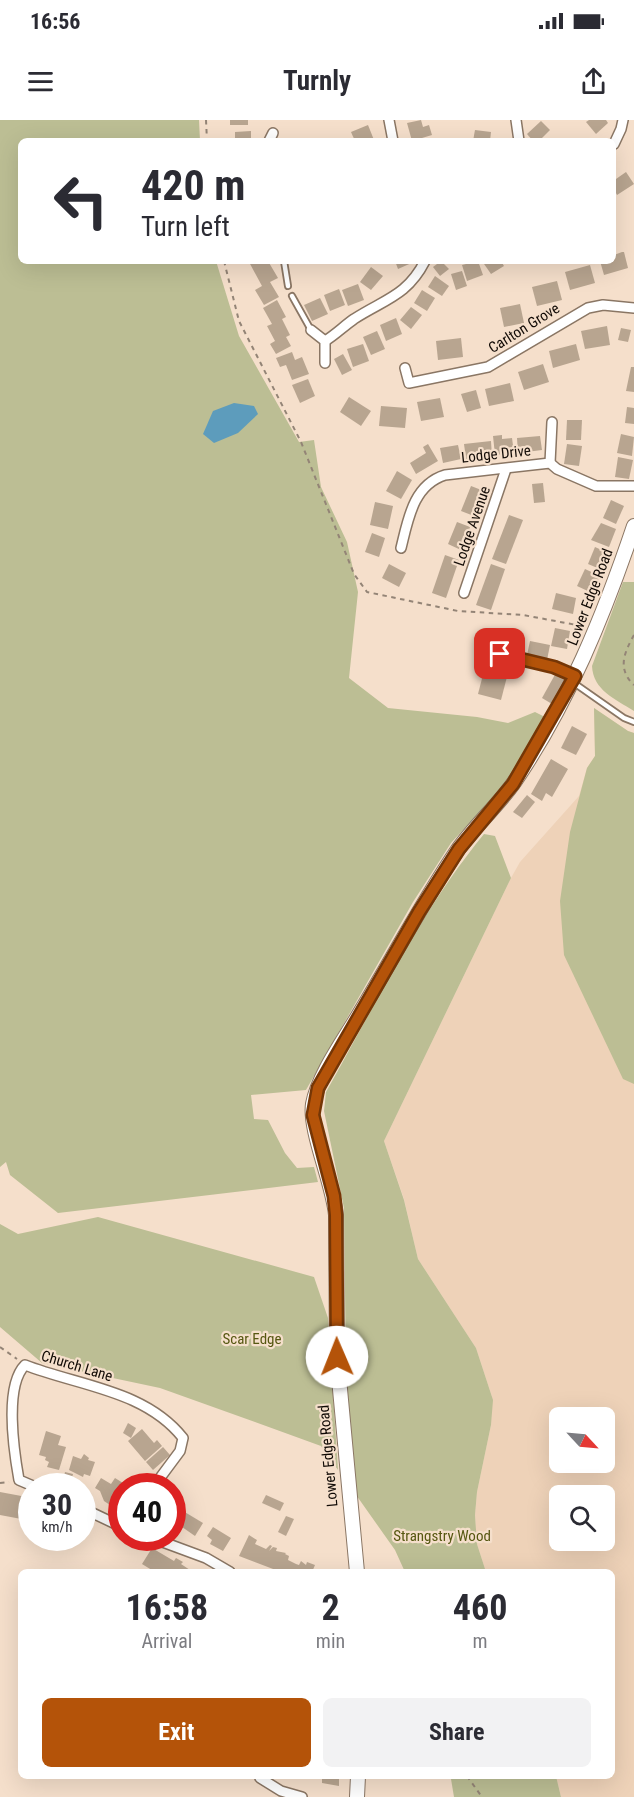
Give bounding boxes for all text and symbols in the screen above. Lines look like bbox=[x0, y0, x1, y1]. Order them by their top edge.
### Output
text: 16:56 bbox=[30, 9, 81, 34]
icon: menu bbox=[24, 65, 57, 98]
text: Turnly bbox=[283, 65, 351, 97]
icon: share bbox=[577, 65, 610, 98]
text: 420 m bbox=[141, 161, 246, 210]
icon: left bbox=[42, 162, 120, 240]
text: Turn left bbox=[141, 211, 230, 243]
street label: Carlton Grove bbox=[485, 299, 563, 357]
street label: Lodge Drive bbox=[460, 441, 532, 467]
street label: Lodge Avenue bbox=[450, 484, 494, 568]
street label: Lower Edge Road bbox=[563, 546, 617, 648]
pin bbox=[474, 628, 525, 679]
icon: arrive bbox=[483, 637, 516, 670]
position arrow bbox=[305, 1325, 369, 1389]
park label: Scar Edge bbox=[222, 1330, 282, 1348]
street label: Church Lane bbox=[39, 1347, 115, 1385]
street label: Lower Edge Road bbox=[315, 1404, 341, 1508]
north arrow bbox=[549, 1407, 615, 1473]
map controls bbox=[549, 1407, 615, 1551]
speed limit sign: 40 bbox=[108, 1473, 186, 1551]
button: search bbox=[549, 1485, 615, 1551]
text: 30 bbox=[42, 1487, 72, 1522]
text: km/h bbox=[42, 1518, 72, 1536]
park label: Strangstry Wood bbox=[393, 1527, 491, 1545]
text: 16:58 bbox=[126, 1587, 208, 1629]
text: 2 bbox=[321, 1587, 340, 1629]
text: 460 bbox=[453, 1587, 507, 1629]
text: Arrival bbox=[141, 1629, 192, 1653]
text: min bbox=[316, 1629, 345, 1653]
text: m bbox=[473, 1629, 488, 1653]
button: Exit bbox=[42, 1698, 311, 1767]
button: Share bbox=[323, 1698, 591, 1767]

